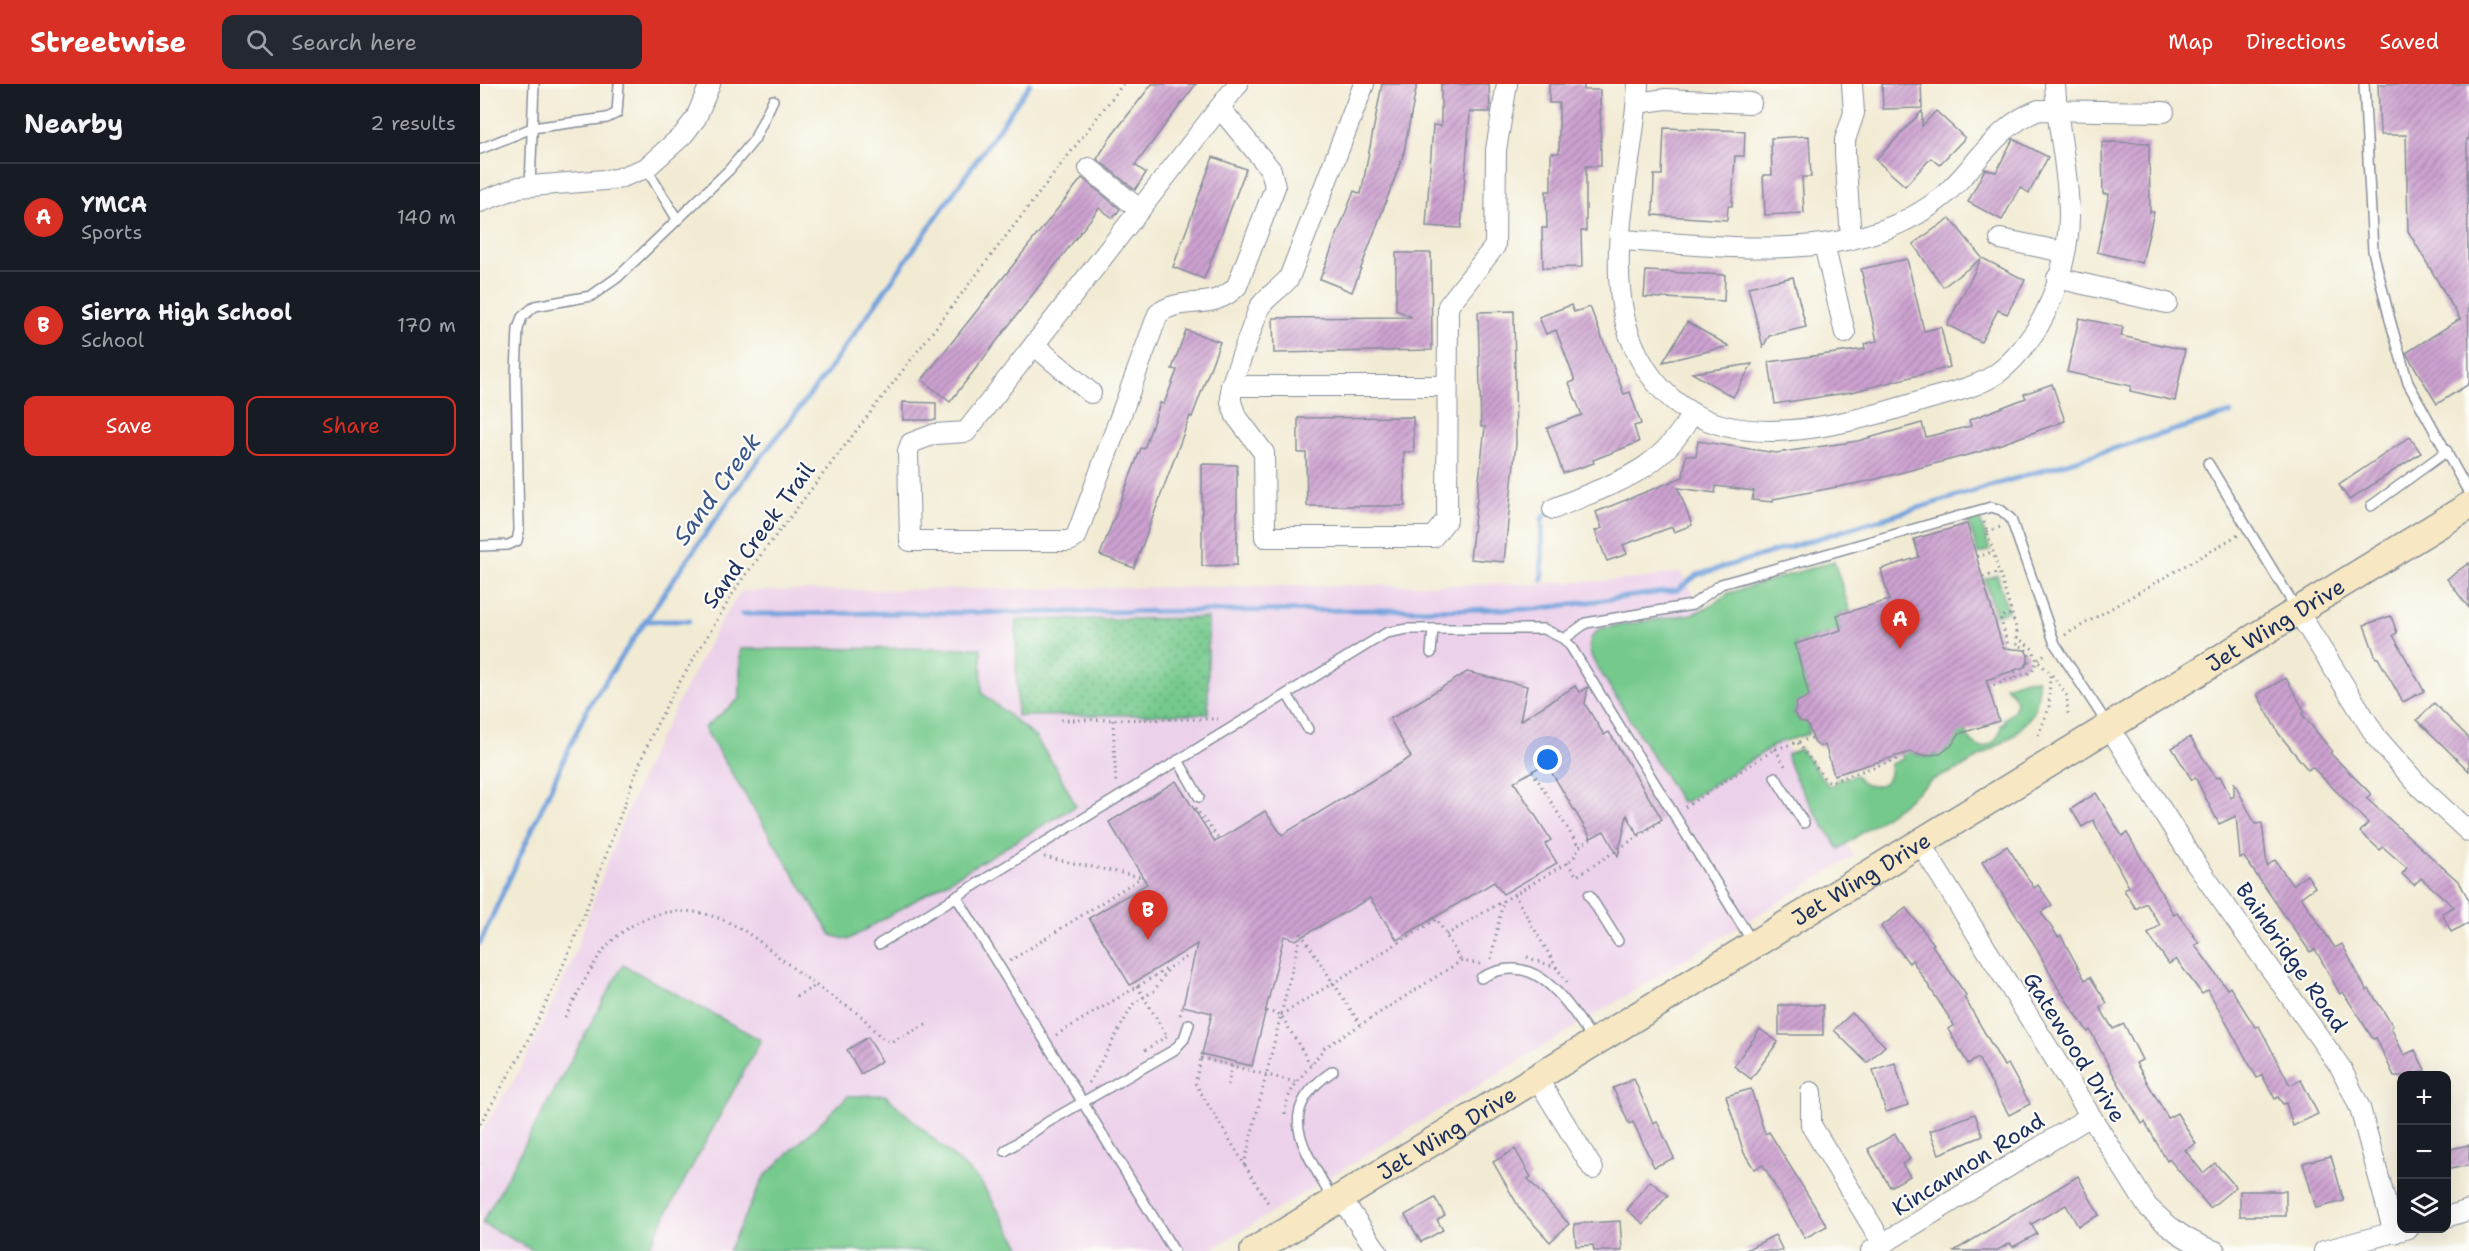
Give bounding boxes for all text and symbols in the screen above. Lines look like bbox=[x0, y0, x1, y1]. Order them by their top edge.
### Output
search box bbox=[222, 15, 642, 69]
text: Streetwise bbox=[30, 23, 186, 61]
icon: search bbox=[243, 26, 276, 59]
text: Search here bbox=[291, 28, 417, 57]
text: Map bbox=[2168, 28, 2213, 56]
text: Directions bbox=[2246, 28, 2346, 56]
text: Saved bbox=[2379, 28, 2439, 56]
text: Nearby bbox=[24, 106, 123, 141]
text: 2 results bbox=[370, 110, 456, 136]
text: YMCA bbox=[81, 190, 147, 219]
text: A bbox=[36, 204, 51, 230]
text: 140 m bbox=[397, 204, 456, 230]
text: Sports bbox=[81, 219, 142, 245]
text: Sierra High School bbox=[81, 298, 292, 327]
text: B bbox=[37, 312, 50, 338]
text: 170 m bbox=[397, 312, 456, 338]
text: School bbox=[81, 327, 144, 353]
button: Save bbox=[24, 396, 234, 456]
button: Share bbox=[246, 396, 456, 456]
water label: Sand Creek bbox=[665, 426, 769, 552]
street label: Sand Creek Trail bbox=[696, 456, 821, 614]
street label: Jet Wing Drive bbox=[2201, 572, 2350, 679]
pin: A bbox=[1880, 600, 1920, 649]
your location bbox=[1533, 745, 1562, 774]
street label: Jet Wing Drive bbox=[1786, 826, 1936, 933]
street label: Bainbridge Road bbox=[2229, 877, 2354, 1038]
pin: B bbox=[1128, 890, 1168, 940]
street label: Gatewood Drive bbox=[2017, 967, 2132, 1128]
map controls bbox=[2397, 1071, 2451, 1233]
button: + bbox=[2397, 1071, 2451, 1125]
street label: Jet Wing Drive bbox=[1372, 1080, 1522, 1187]
street label: Kincannon Road bbox=[1887, 1106, 2050, 1223]
button: − bbox=[2397, 1125, 2451, 1179]
button: layers bbox=[2397, 1179, 2451, 1233]

